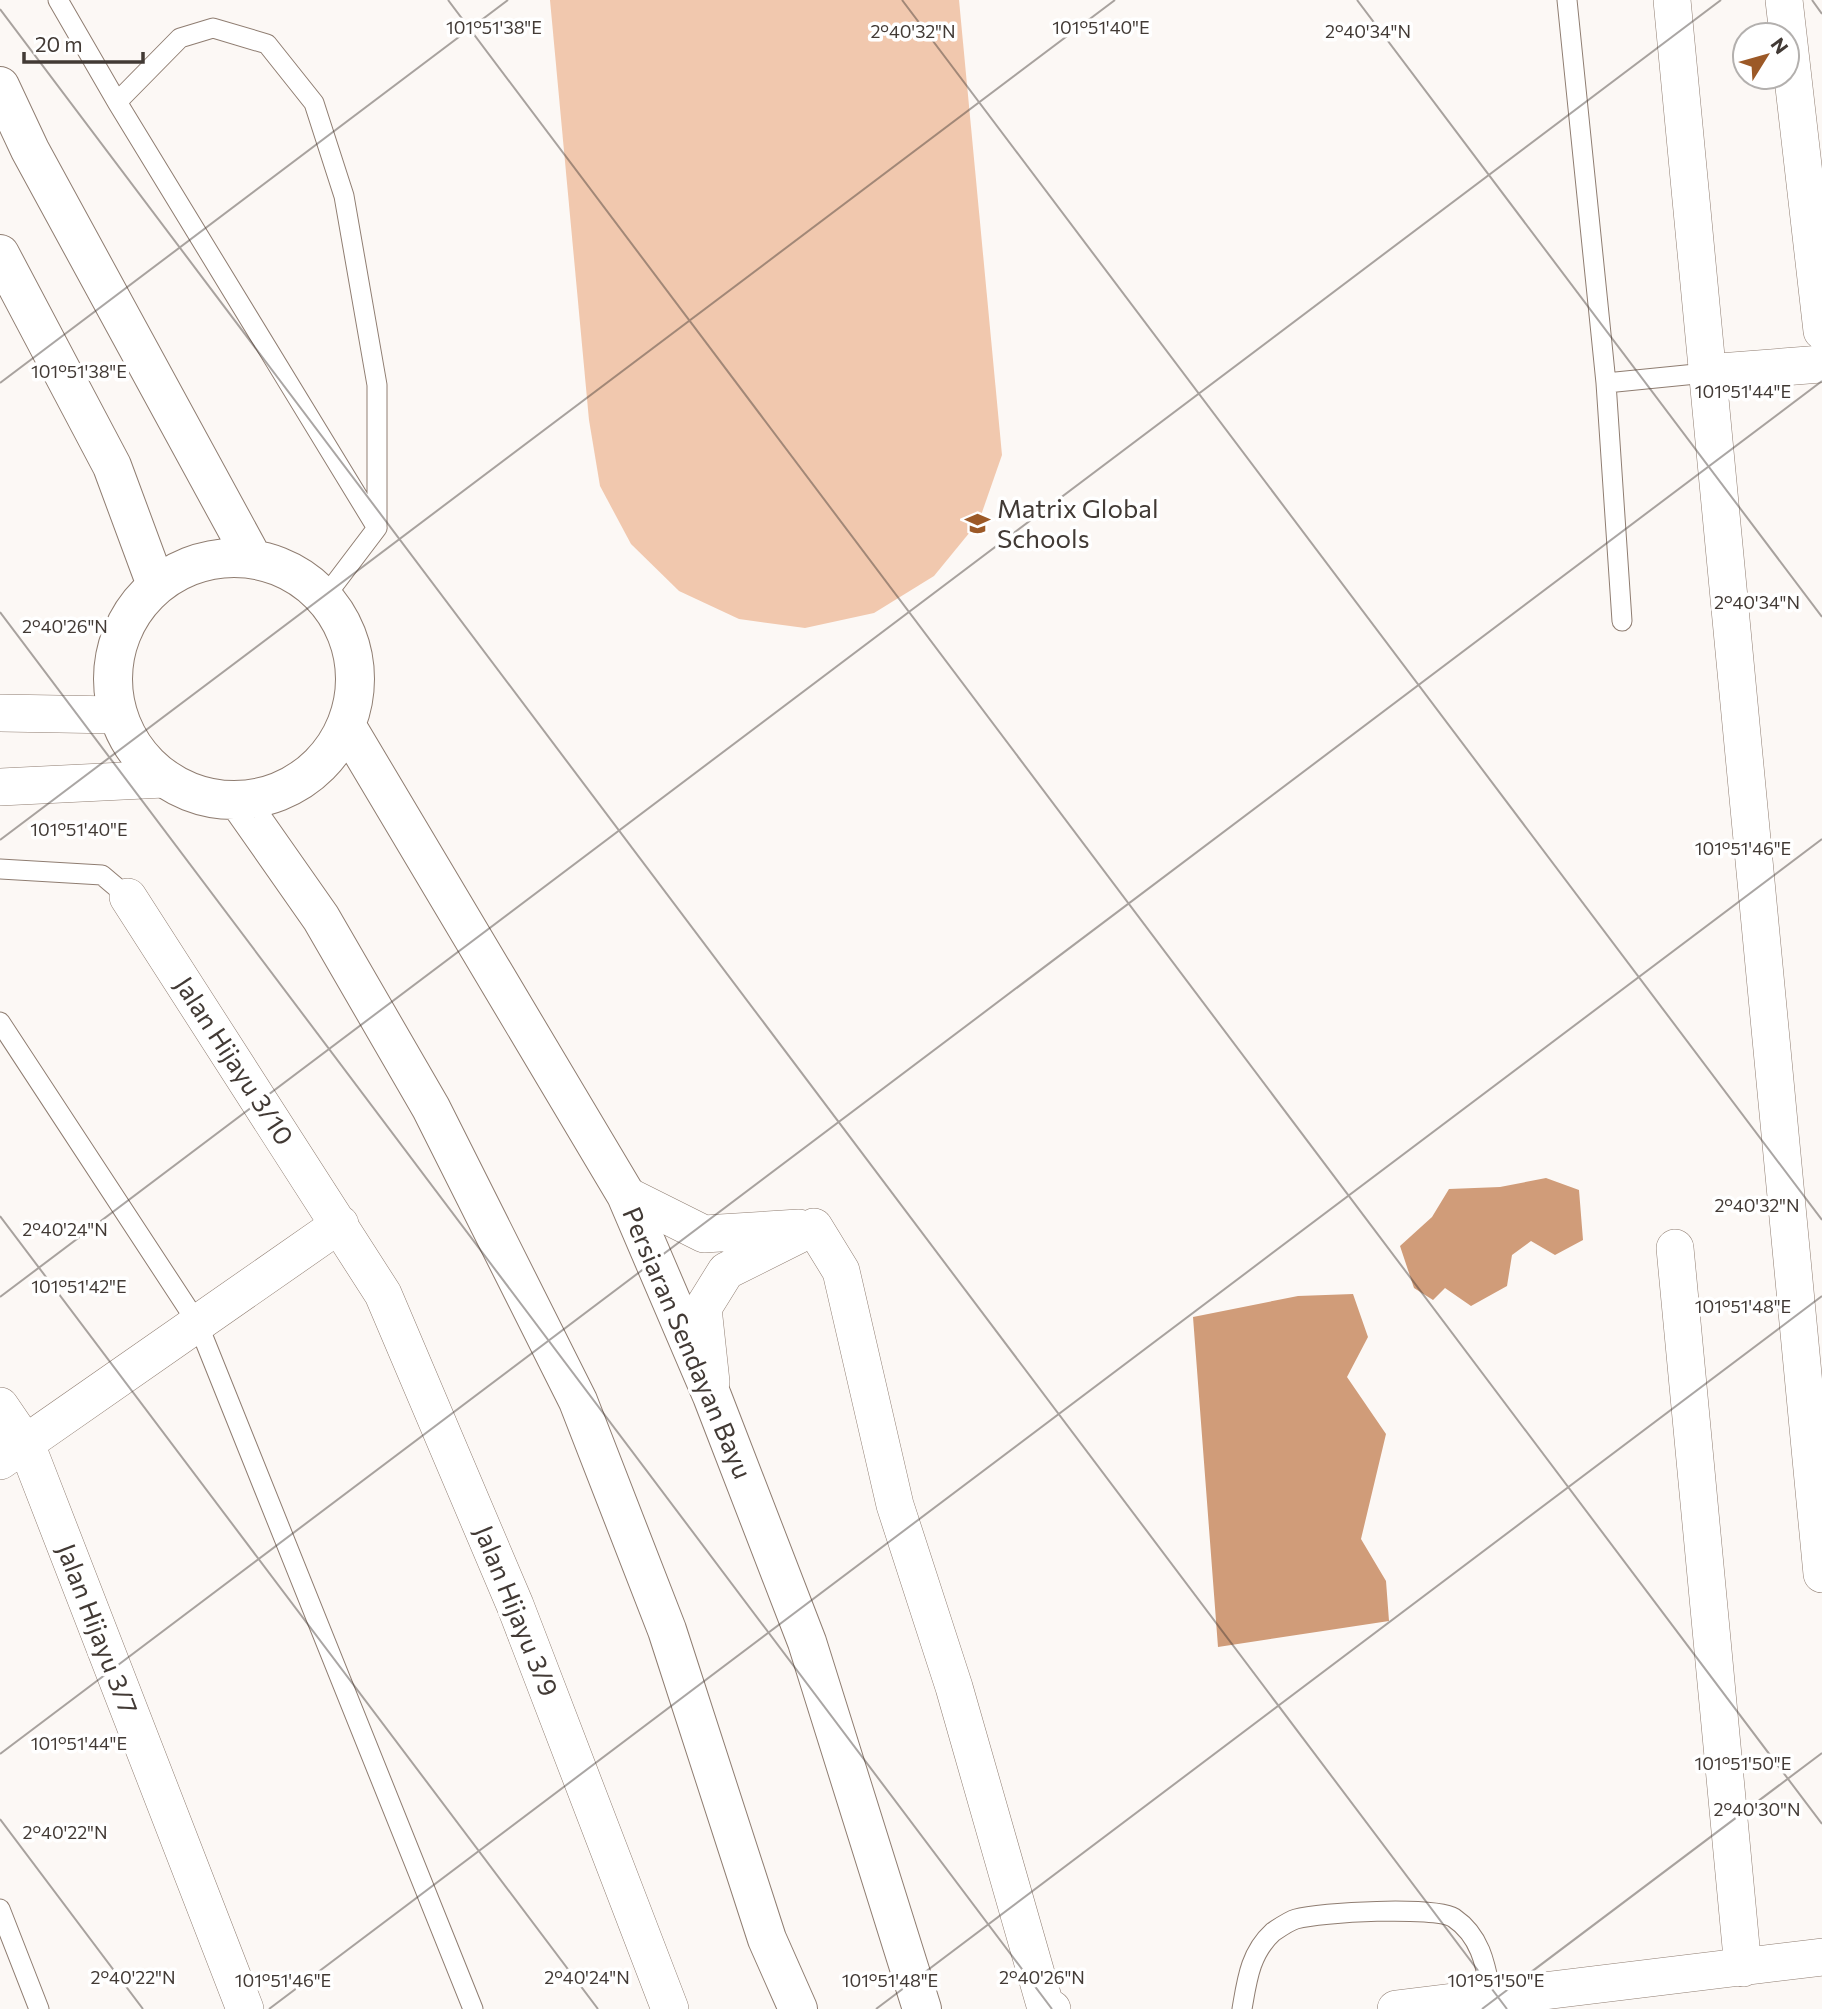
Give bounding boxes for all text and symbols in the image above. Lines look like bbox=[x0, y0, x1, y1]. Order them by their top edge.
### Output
text: 101°51'38"E bbox=[446, 16, 542, 38]
text: 101°51'40"E bbox=[1052, 16, 1150, 38]
text: 2°40'32"N bbox=[870, 20, 956, 42]
text: 2°40'34"N bbox=[1325, 20, 1411, 42]
scale bar bbox=[24, 21, 144, 65]
north arrow bbox=[1731, 21, 1801, 91]
text: 20 m bbox=[35, 31, 83, 56]
text: N bbox=[1766, 33, 1793, 58]
text: 101°51'38"E bbox=[31, 360, 127, 382]
text: 101°51'44"E bbox=[1695, 380, 1791, 402]
place label: Matrix Global Schools bbox=[997, 492, 1159, 553]
school or university icon: Matrix Global Schools bbox=[963, 510, 991, 538]
text: 2°40'34"N bbox=[1714, 591, 1800, 613]
text: 2°40'26"N bbox=[22, 615, 108, 637]
text: 101°51'40"E bbox=[30, 818, 128, 840]
text: 101°51'46"E bbox=[1695, 837, 1791, 859]
street label: Jalan Hijayu 3/10 bbox=[169, 970, 301, 1150]
text: 2°40'32"N bbox=[1714, 1194, 1800, 1216]
street label: Persiaran Sendayan Bayu bbox=[617, 1202, 760, 1483]
text: 2°40'24"N bbox=[22, 1218, 108, 1240]
text: 101°51'42"E bbox=[31, 1275, 127, 1297]
text: 101°51'48"E bbox=[1695, 1295, 1791, 1317]
street label: Jalan Hijayu 3/9 bbox=[469, 1521, 566, 1700]
street label: Jalan Hijayu 3/7 bbox=[52, 1539, 145, 1718]
text: 101°51'44"E bbox=[31, 1732, 127, 1754]
text: 101°51'50"E bbox=[1695, 1752, 1791, 1774]
text: 2°40'30"N bbox=[1713, 1798, 1801, 1820]
text: 2°40'22"N bbox=[23, 1821, 108, 1843]
text: 2°40'22"N bbox=[91, 1966, 176, 1988]
text: 2°40'24"N bbox=[544, 1966, 630, 1988]
text: 2°40'26"N bbox=[999, 1966, 1085, 1988]
text: 101°51'46"E bbox=[235, 1969, 331, 1991]
text: 101°51'48"E bbox=[842, 1969, 938, 1991]
text: 101°51'50"E bbox=[1448, 1969, 1544, 1991]

